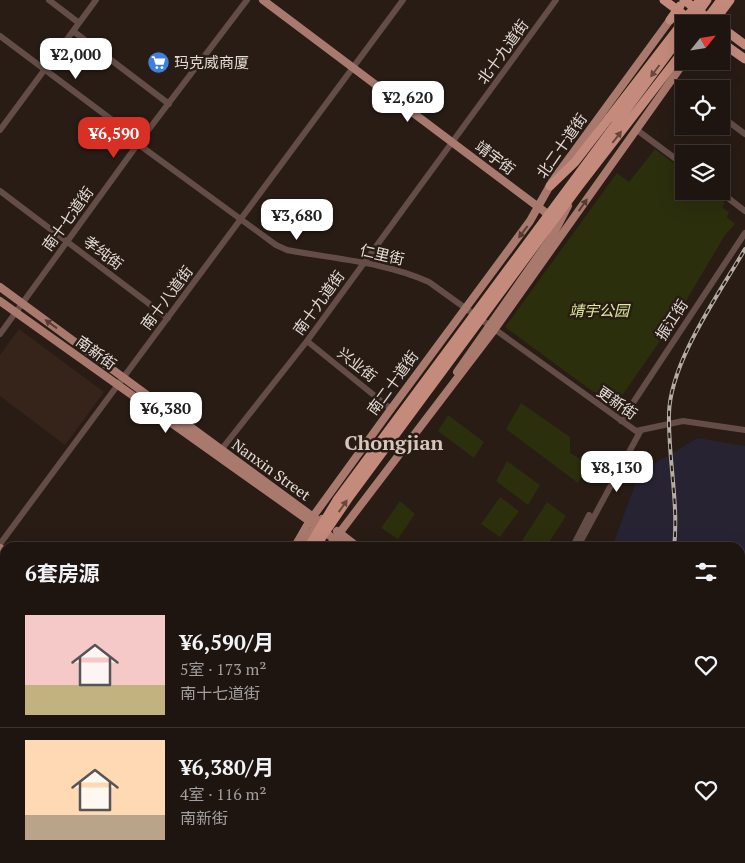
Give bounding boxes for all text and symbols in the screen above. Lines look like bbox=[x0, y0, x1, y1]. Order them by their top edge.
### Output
street label: 北十九道街 bbox=[472, 15, 532, 88]
north arrow bbox=[675, 15, 730, 70]
map controls bbox=[675, 15, 730, 200]
pin: ¥2,000 bbox=[35, 38, 117, 80]
text: ¥2,000 bbox=[51, 43, 101, 65]
supermarket icon: 玛克威商厦 bbox=[146, 51, 170, 75]
place label: 玛克威商厦 bbox=[174, 52, 249, 72]
one-way arrow bbox=[650, 64, 660, 78]
pin: ¥2,620 bbox=[367, 80, 449, 123]
button: locate bbox=[675, 80, 730, 135]
text: ¥2,620 bbox=[383, 86, 433, 108]
street label: 北二十道街 bbox=[531, 109, 591, 182]
pin: ¥6,590 bbox=[73, 116, 155, 159]
text: ¥6,590 bbox=[89, 122, 139, 144]
one-way arrow bbox=[611, 131, 622, 144]
street label: 靖宇街 bbox=[472, 136, 520, 179]
button: layers bbox=[675, 145, 730, 200]
street label: 南十七道街 bbox=[37, 182, 97, 255]
pin: ¥3,680 bbox=[256, 198, 338, 241]
one-way arrow bbox=[578, 198, 588, 212]
text: ¥3,680 bbox=[272, 204, 322, 226]
one-way arrow bbox=[518, 225, 528, 239]
street label: 孝纯街 bbox=[80, 231, 128, 274]
street label: 仁里街 bbox=[358, 239, 406, 269]
street label: 南十八道街 bbox=[136, 261, 197, 333]
street label: 南十九道街 bbox=[288, 266, 348, 339]
street label: 振江街 bbox=[651, 295, 692, 344]
park label: 靖宇公园 bbox=[569, 300, 631, 320]
one-way arrow bbox=[44, 319, 58, 329]
street label: 南新街 bbox=[73, 331, 121, 374]
street label: 兴业街 bbox=[334, 342, 382, 386]
street label: 南二十道街 bbox=[362, 346, 422, 419]
street label: 更新街 bbox=[593, 381, 642, 423]
pin: ¥6,380 bbox=[125, 392, 207, 434]
text: ¥6,380 bbox=[141, 397, 191, 419]
district label: Chongjian bbox=[345, 429, 444, 456]
street label: Nanxin Street bbox=[228, 434, 315, 505]
pin: ¥8,130 bbox=[576, 450, 658, 493]
text: ¥8,130 bbox=[592, 456, 642, 478]
one-way arrow bbox=[338, 499, 348, 513]
icon: filters bbox=[692, 558, 720, 586]
text: 6套房源 bbox=[25, 559, 100, 587]
text: ¥6,590/月 bbox=[180, 628, 274, 656]
icon: home bbox=[65, 635, 125, 695]
icon: heart bbox=[692, 651, 720, 679]
text: 5室 · 173 m² bbox=[180, 658, 266, 680]
text: 南十七道街 bbox=[180, 682, 260, 704]
text: ¥6,380/月 bbox=[180, 753, 274, 781]
icon: home bbox=[65, 760, 125, 820]
icon: heart bbox=[692, 776, 720, 804]
text: 4室 · 116 m² bbox=[180, 783, 266, 805]
text: 南新街 bbox=[180, 807, 228, 829]

